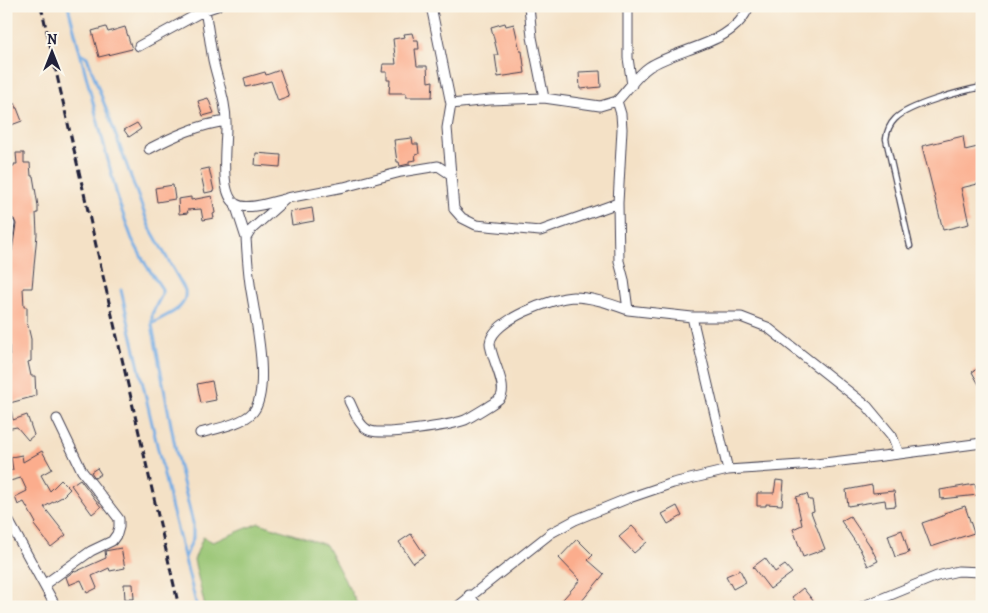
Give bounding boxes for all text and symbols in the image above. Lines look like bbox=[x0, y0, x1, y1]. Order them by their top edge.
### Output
north arrow bbox=[28, 28, 78, 78]
text: N bbox=[47, 30, 57, 49]

